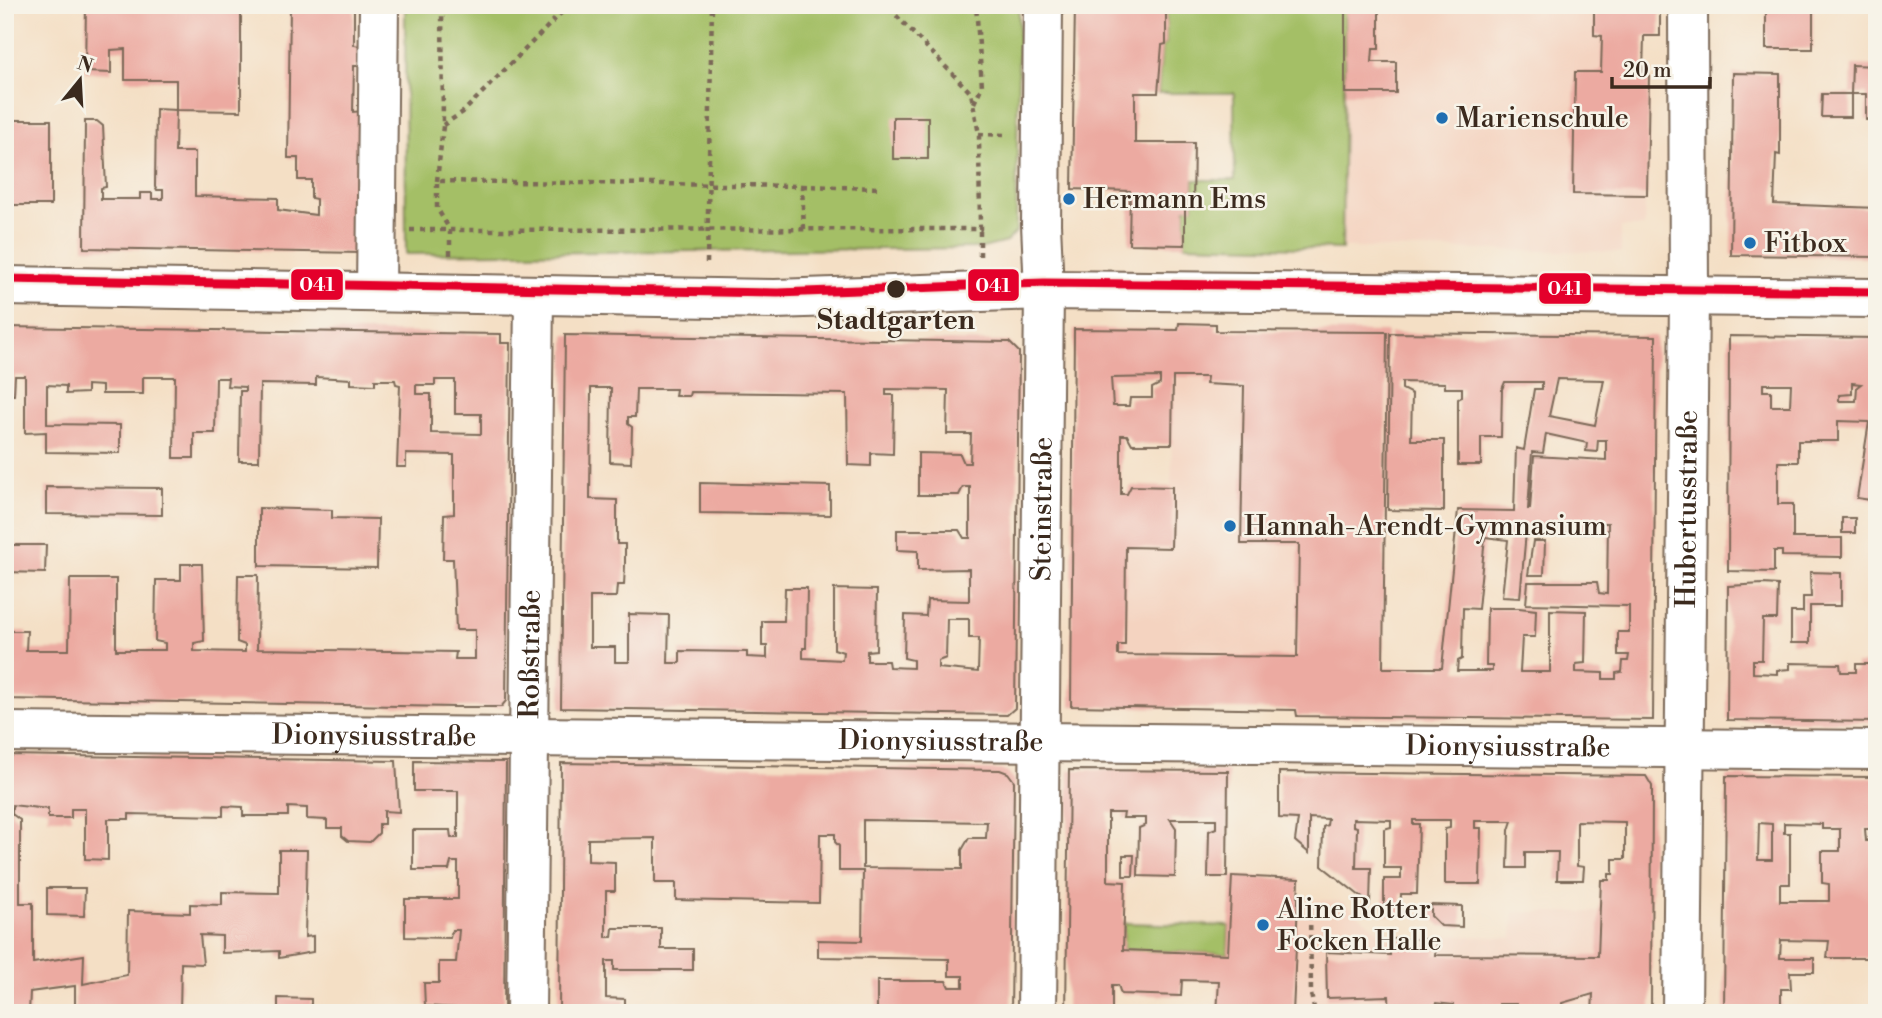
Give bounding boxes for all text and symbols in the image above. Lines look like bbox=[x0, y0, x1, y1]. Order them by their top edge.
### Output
north arrow bbox=[46, 46, 116, 116]
scale bar bbox=[1612, 46, 1710, 90]
text: N bbox=[74, 51, 96, 79]
text: 20 m bbox=[1623, 58, 1672, 84]
place label: Marienschule bbox=[1456, 101, 1629, 136]
marker: Marienschule bbox=[1434, 110, 1450, 126]
place label: Hermann Ems bbox=[1083, 182, 1266, 217]
marker: Hermann Ems bbox=[1061, 191, 1077, 207]
place label: Fitbox bbox=[1764, 226, 1847, 261]
marker: Fitbox bbox=[1742, 235, 1758, 251]
line badge: 041 bbox=[290, 268, 344, 301]
line badge: 041 bbox=[967, 268, 1020, 302]
line badge: 041 bbox=[1538, 272, 1592, 305]
text: 041 bbox=[299, 273, 335, 297]
text: 041 bbox=[975, 274, 1011, 298]
text: 041 bbox=[1547, 277, 1583, 301]
marker: Stadtgarten bbox=[885, 278, 907, 300]
place label: Stadtgarten bbox=[817, 303, 975, 338]
street label: Hubertusstraße bbox=[1668, 410, 1705, 608]
street label: Steinstraße bbox=[1024, 437, 1060, 581]
place label: Hannah-Arendt-Gymnasium bbox=[1244, 509, 1607, 544]
marker: Hannah-Arendt-Gymnasium bbox=[1222, 518, 1238, 534]
street label: Roßstraße bbox=[512, 589, 548, 719]
street label: Dionysiusstraße bbox=[271, 717, 477, 754]
street label: Dionysiusstraße bbox=[838, 723, 1044, 759]
street label: Dionysiusstraße bbox=[1405, 728, 1611, 765]
place label: Aline Rotter Focken Halle bbox=[1276, 892, 1442, 959]
marker: Aline Rotter Focken Halle bbox=[1255, 917, 1271, 933]

